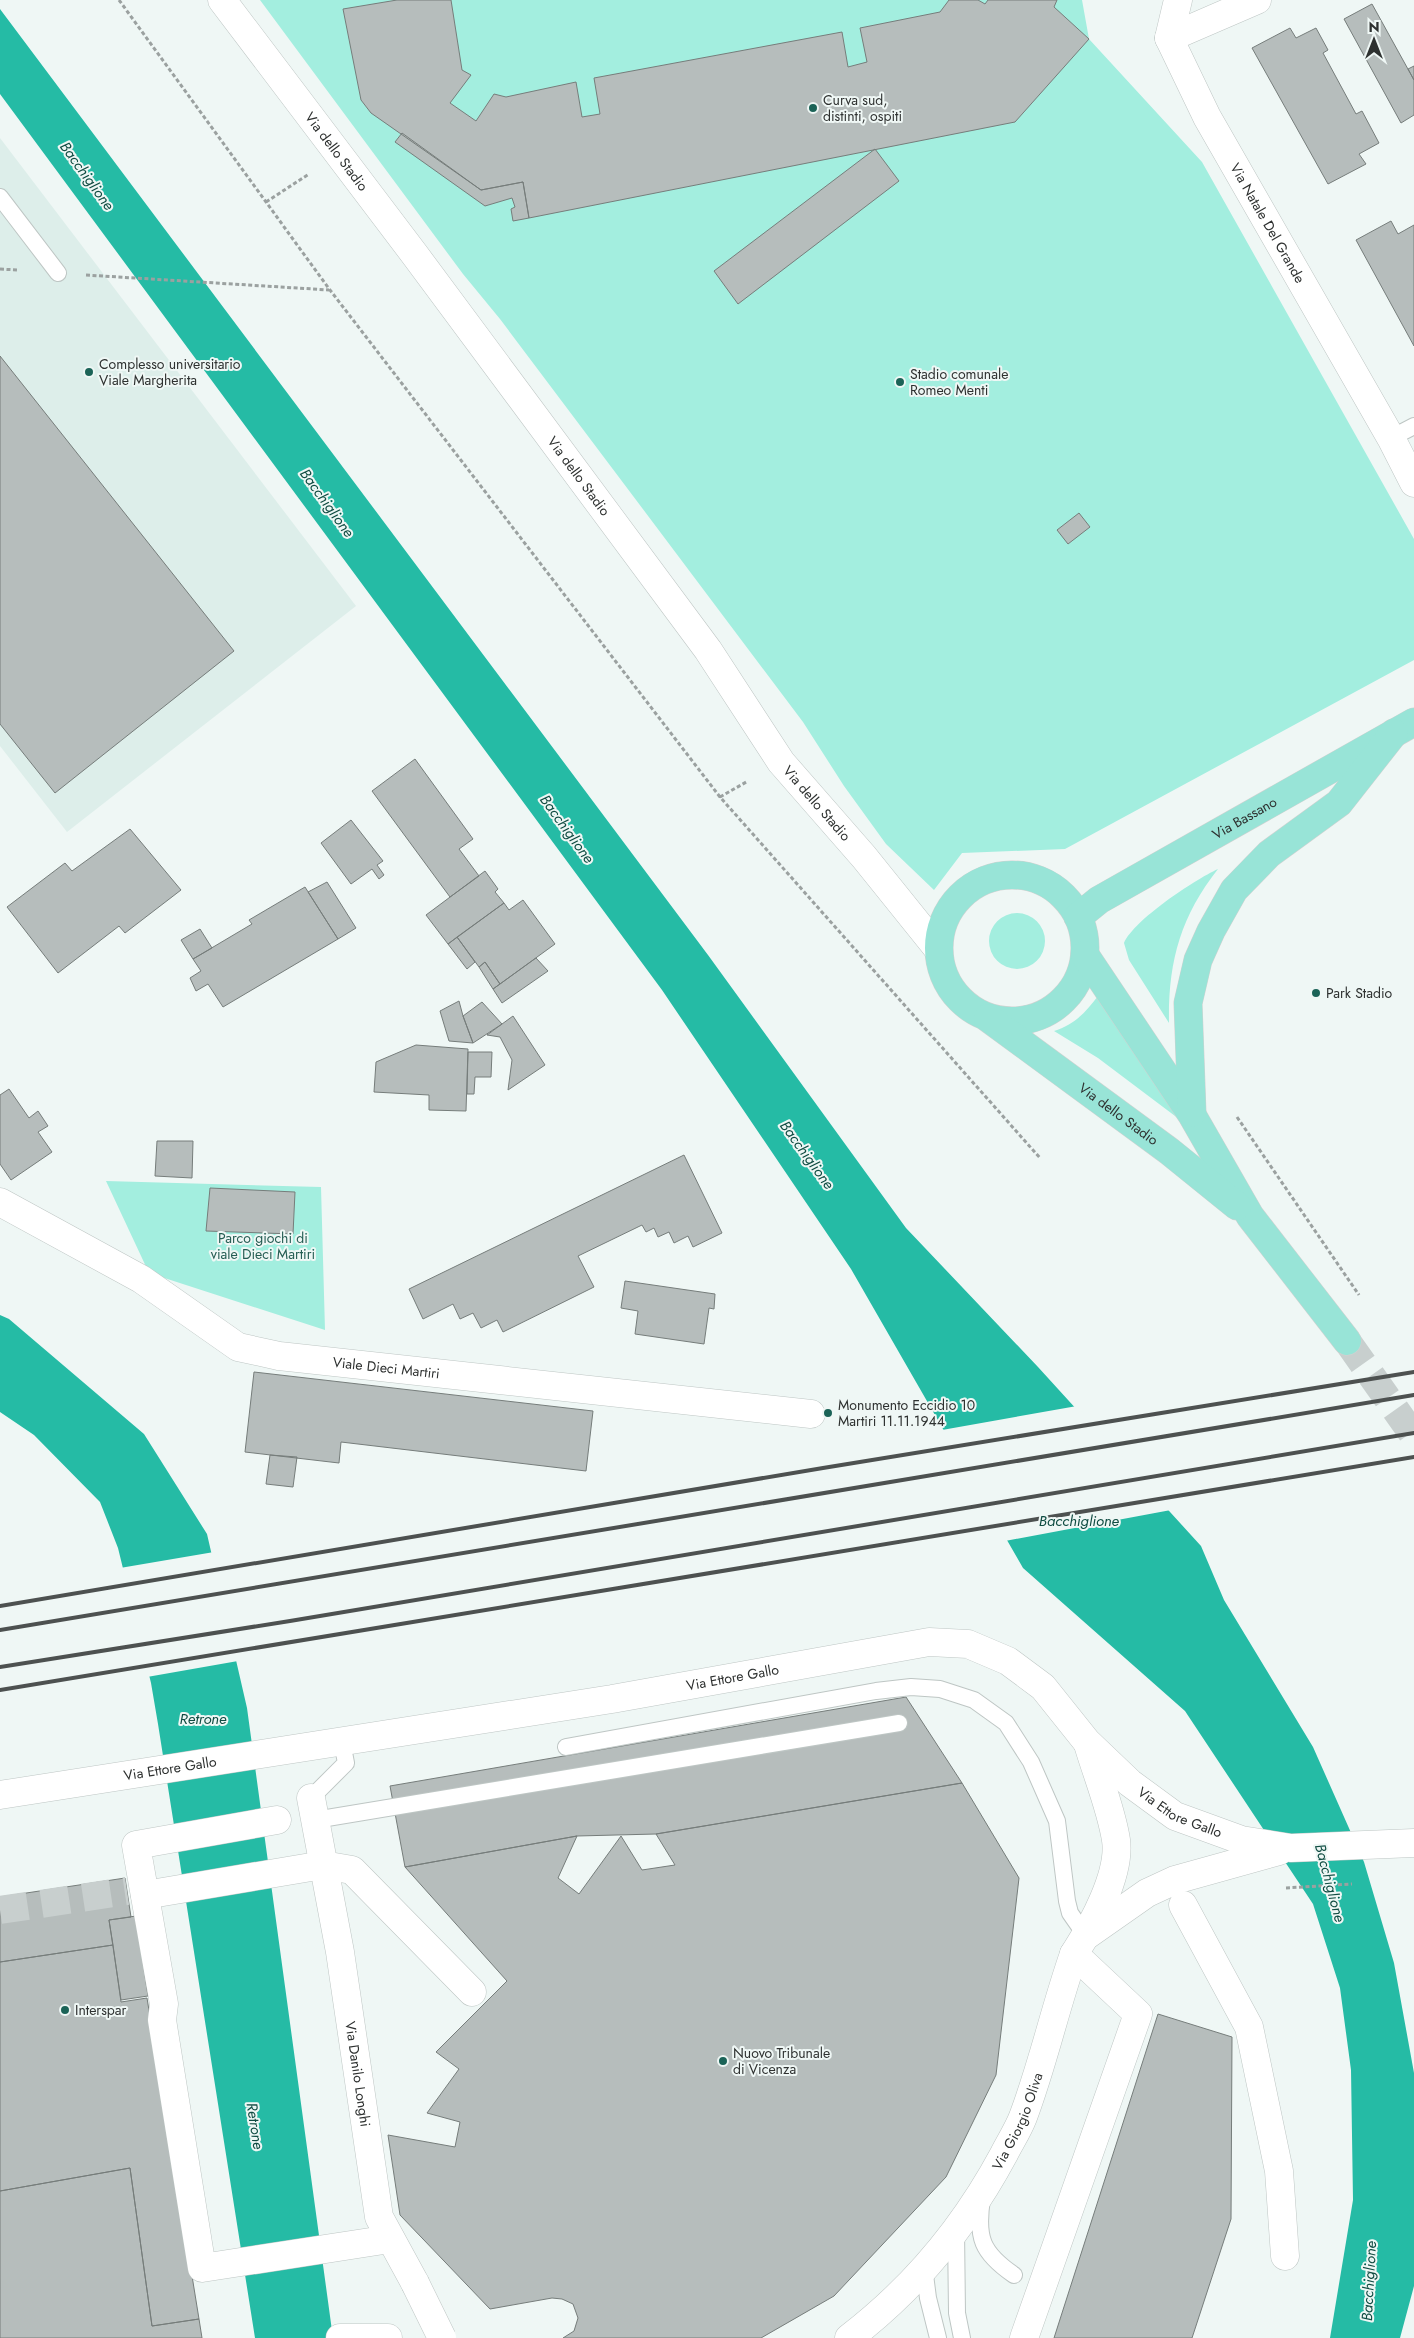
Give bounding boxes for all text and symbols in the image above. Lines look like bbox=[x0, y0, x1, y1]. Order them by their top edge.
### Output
north arrow bbox=[1349, 15, 1399, 65]
text: N bbox=[1368, 17, 1380, 37]
place label: Curva sud, distinti, ospiti bbox=[823, 90, 902, 126]
marker: Curva sud, distinti, ospiti bbox=[807, 102, 819, 114]
street label: Via dello Stadio bbox=[300, 108, 373, 195]
water label: Bacchiglione bbox=[55, 137, 120, 215]
street label: Via Natale Del Grande bbox=[1225, 159, 1310, 287]
place label: Complesso universitario Viale Margherita bbox=[99, 354, 241, 390]
place label: Stadio comunale Romeo Menti bbox=[910, 364, 1008, 400]
marker: Complesso universitario Viale Margherita bbox=[83, 366, 95, 378]
marker: Stadio comunale Romeo Menti bbox=[894, 376, 906, 388]
street label: Via dello Stadio bbox=[543, 432, 615, 520]
water label: Bacchiglione bbox=[295, 464, 360, 542]
street label: Via dello Stadio bbox=[778, 761, 856, 846]
water label: Bacchiglione bbox=[535, 790, 600, 868]
street label: Via Bassano bbox=[1208, 791, 1281, 844]
place label: Park Stadio bbox=[1326, 983, 1393, 1003]
marker: Park Stadio bbox=[1310, 987, 1322, 999]
street label: Via dello Stadio bbox=[1075, 1078, 1163, 1150]
water label: Bacchiglione bbox=[775, 1116, 840, 1194]
park label: Parco giochi di viale Dieci Martiri bbox=[211, 1228, 315, 1264]
street label: Viale Dieci Martiri bbox=[332, 1352, 441, 1383]
place label: Monumento Eccidio 10 Martiri 11.11.1944 bbox=[838, 1395, 975, 1431]
marker: Monumento Eccidio 10 Martiri 11.11.1944 bbox=[822, 1407, 834, 1419]
water label: Bacchiglione bbox=[1039, 1510, 1120, 1532]
street label: Via Ettore Gallo bbox=[685, 1659, 781, 1695]
water label: Retrone bbox=[180, 1708, 227, 1730]
street label: Via Ettore Gallo bbox=[122, 1751, 218, 1785]
street label: Via Ettore Gallo bbox=[1133, 1782, 1225, 1842]
water label: Bacchiglione bbox=[1309, 1841, 1351, 1925]
place label: Interspar bbox=[75, 2000, 127, 2020]
marker: Interspar bbox=[59, 2004, 71, 2016]
street label: Via Danilo Longhi bbox=[340, 2020, 376, 2128]
place label: Nuovo Tribunale di Vicenza bbox=[733, 2043, 830, 2079]
marker: Nuovo Tribunale di Vicenza bbox=[717, 2055, 729, 2067]
street label: Via Giorgio Oliva bbox=[987, 2070, 1047, 2174]
water label: Retrone bbox=[240, 2101, 270, 2151]
water label: Bacchiglione bbox=[1356, 2240, 1382, 2322]

